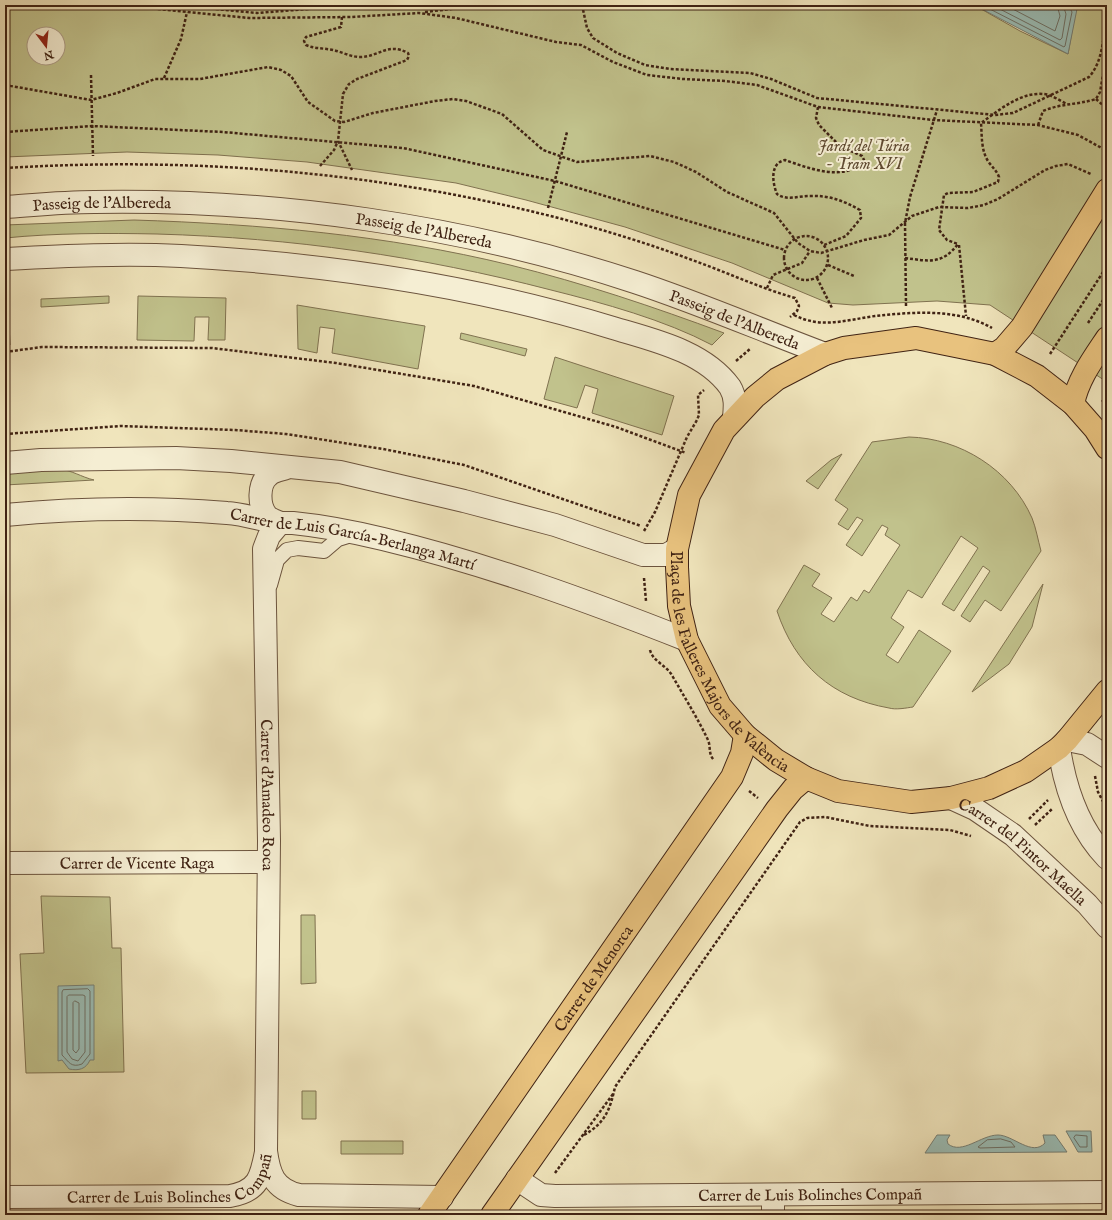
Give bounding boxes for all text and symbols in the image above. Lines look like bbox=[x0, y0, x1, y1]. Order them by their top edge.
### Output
north arrow bbox=[26, 26, 66, 66]
text: N bbox=[42, 46, 56, 63]
park label: Jardí del Túria - Tram XVI bbox=[818, 137, 910, 175]
street label: Passeig de l'Albereda bbox=[32, 194, 171, 217]
street label: Passeig de l'Albereda bbox=[354, 210, 494, 254]
street label: Passeig de l'Albereda bbox=[666, 287, 802, 355]
street label: Carrer de Luis García-Berlanga Martí bbox=[229, 505, 479, 576]
street label: Plaça de les Falleres Majors de València bbox=[665, 551, 793, 778]
street label: Carrer d'Amadeo Roca bbox=[255, 719, 277, 871]
street label: Carrer del Pintor Maella bbox=[955, 795, 1090, 911]
street label: Carrer de Vicente Raga bbox=[60, 854, 214, 875]
street label: Carrer de Menorca bbox=[551, 922, 638, 1036]
street label: Carrer de Luis Bolinches Compañ bbox=[67, 1152, 278, 1209]
street label: Carrer de Luis Bolinches Compañ bbox=[698, 1185, 923, 1207]

